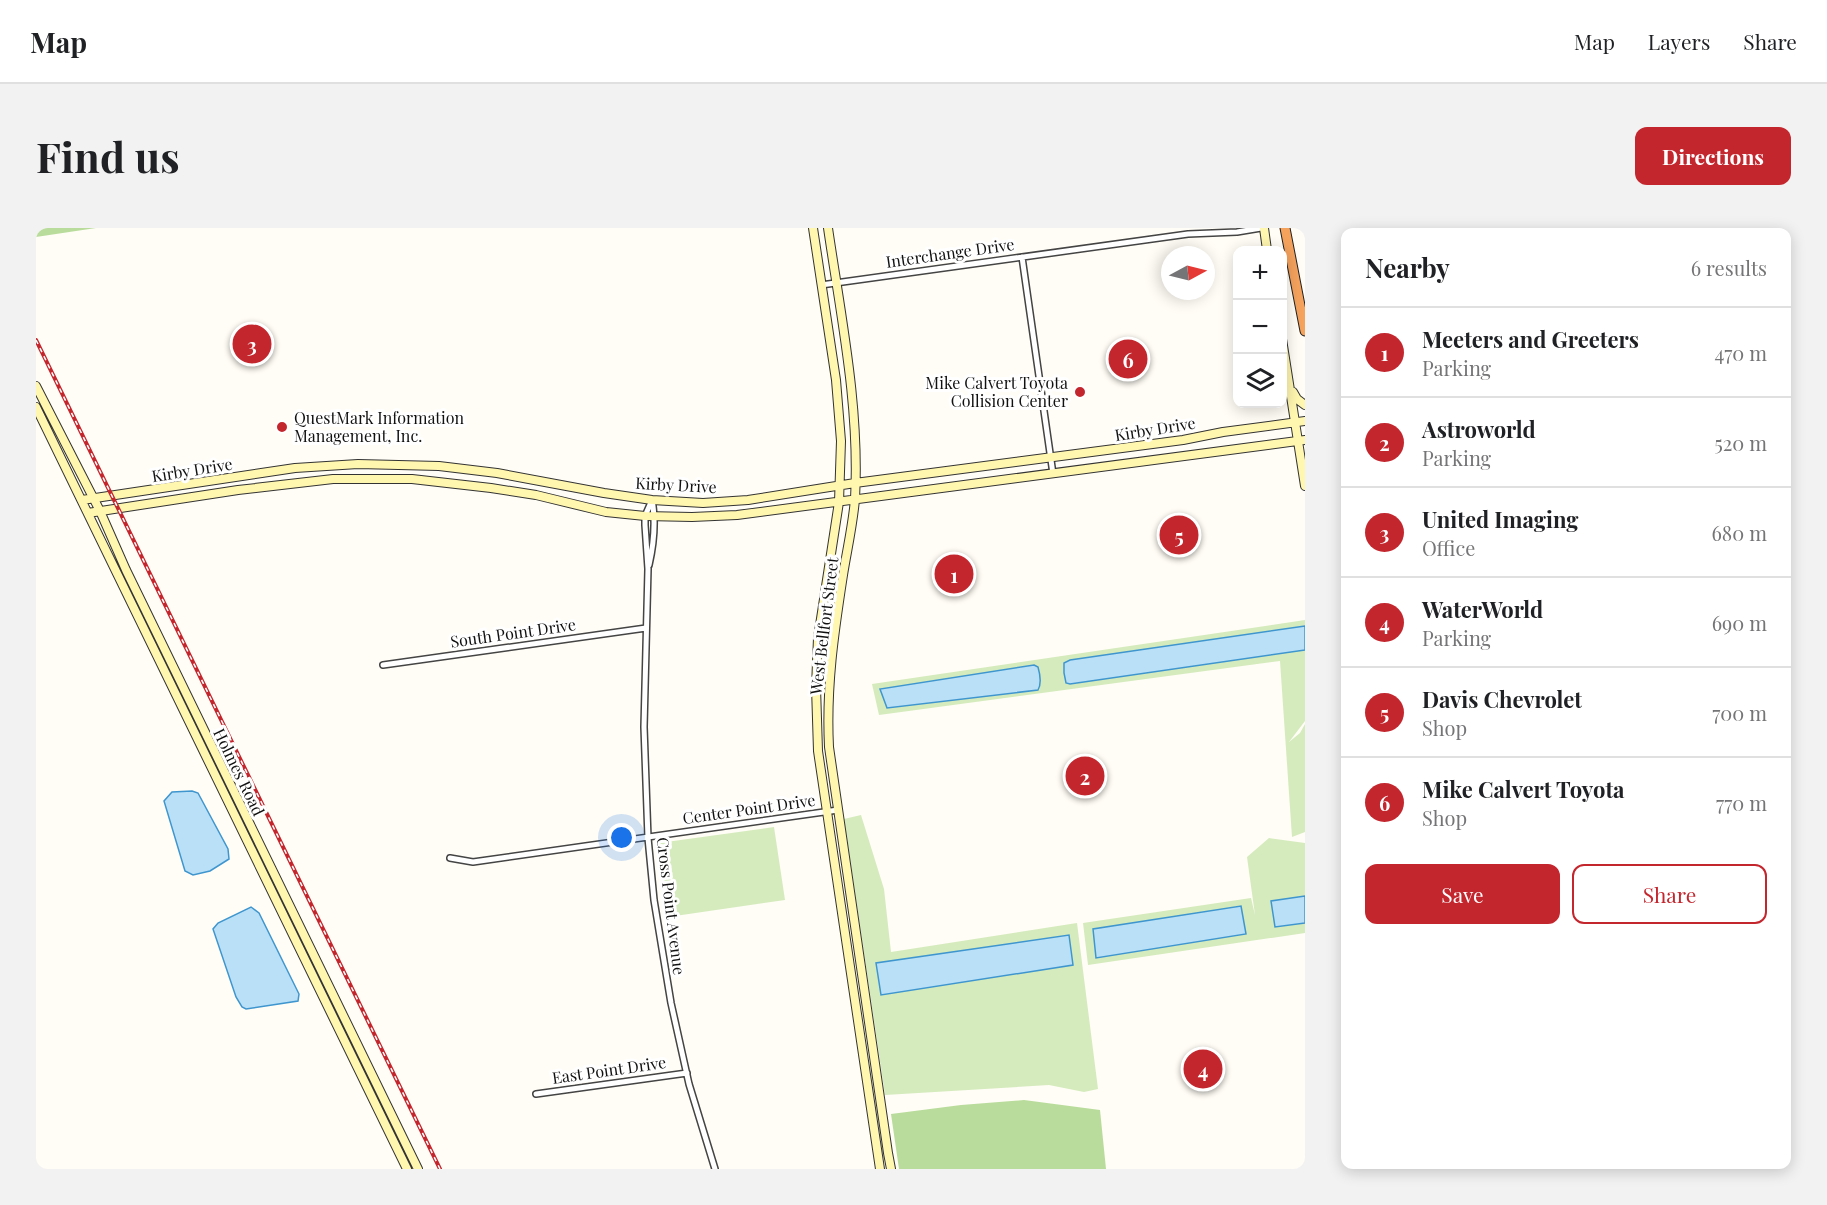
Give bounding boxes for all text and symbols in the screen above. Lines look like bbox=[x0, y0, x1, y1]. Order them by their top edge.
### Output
text: Map bbox=[30, 23, 87, 60]
text: Map bbox=[1574, 27, 1615, 55]
text: Layers bbox=[1648, 27, 1710, 55]
text: Share bbox=[1743, 27, 1797, 55]
button: Directions bbox=[1635, 127, 1791, 185]
text: Find us bbox=[36, 128, 180, 184]
street label: Interchange Drive bbox=[884, 233, 1016, 272]
north arrow bbox=[1161, 246, 1215, 300]
map controls bbox=[1233, 246, 1287, 408]
button: + bbox=[1233, 246, 1287, 300]
text: Nearby bbox=[1365, 250, 1450, 285]
text: 6 results bbox=[1691, 254, 1767, 281]
button: − bbox=[1233, 300, 1287, 354]
pin: 3 bbox=[232, 322, 272, 366]
text: Meeters and Greeters bbox=[1422, 324, 1639, 354]
pin: 6 bbox=[1108, 336, 1148, 382]
text: 1 bbox=[1381, 339, 1388, 366]
text: 470 m bbox=[1715, 339, 1767, 366]
button: layers bbox=[1233, 354, 1287, 408]
text: Parking bbox=[1422, 354, 1491, 381]
place label: Mike Calvert Toyota Collision Center bbox=[925, 372, 1068, 411]
marker: Mike Calvert Toyota Collision Center bbox=[1073, 385, 1087, 399]
place label: QuestMark Information Management, Inc. bbox=[294, 407, 464, 446]
street label: Kirby Drive bbox=[1113, 412, 1197, 445]
text: Astroworld bbox=[1422, 414, 1536, 444]
marker: QuestMark Information Management, Inc. bbox=[275, 420, 289, 434]
text: 2 bbox=[1379, 429, 1390, 456]
text: 520 m bbox=[1714, 429, 1767, 456]
text: Parking bbox=[1422, 444, 1491, 471]
street label: Kirby Drive bbox=[150, 453, 234, 486]
street label: Kirby Drive bbox=[635, 472, 717, 497]
text: United Imaging bbox=[1422, 504, 1578, 534]
pin: 5 bbox=[1160, 512, 1198, 558]
text: 3 bbox=[1380, 519, 1389, 546]
text: 680 m bbox=[1712, 519, 1767, 546]
text: Office bbox=[1422, 534, 1475, 561]
pin: 1 bbox=[934, 552, 974, 596]
street label: West Bellfort Street bbox=[805, 556, 842, 697]
text: WaterWorld bbox=[1422, 594, 1543, 624]
text: 4 bbox=[1379, 609, 1390, 636]
text: 690 m bbox=[1712, 609, 1767, 636]
street label: South Point Drive bbox=[449, 613, 577, 652]
text: Parking bbox=[1422, 624, 1491, 651]
text: Davis Chevrolet bbox=[1422, 684, 1582, 714]
text: 5 bbox=[1380, 699, 1389, 726]
text: 700 m bbox=[1712, 699, 1767, 726]
text: Shop bbox=[1422, 714, 1467, 741]
street label: Holmes Road bbox=[209, 725, 270, 819]
pin: 2 bbox=[1066, 754, 1104, 798]
text: Mike Calvert Toyota bbox=[1422, 774, 1625, 804]
street label: Center Point Drive bbox=[681, 789, 817, 828]
text: 6 bbox=[1379, 789, 1390, 816]
text: 770 m bbox=[1716, 789, 1767, 816]
text: Shop bbox=[1422, 804, 1467, 831]
your location bbox=[607, 823, 636, 852]
street label: Cross Point Avenue bbox=[653, 836, 690, 976]
button: Save bbox=[1365, 864, 1560, 924]
button: Share bbox=[1572, 864, 1767, 924]
pin: 4 bbox=[1184, 1046, 1222, 1092]
street label: East Point Drive bbox=[551, 1051, 667, 1088]

